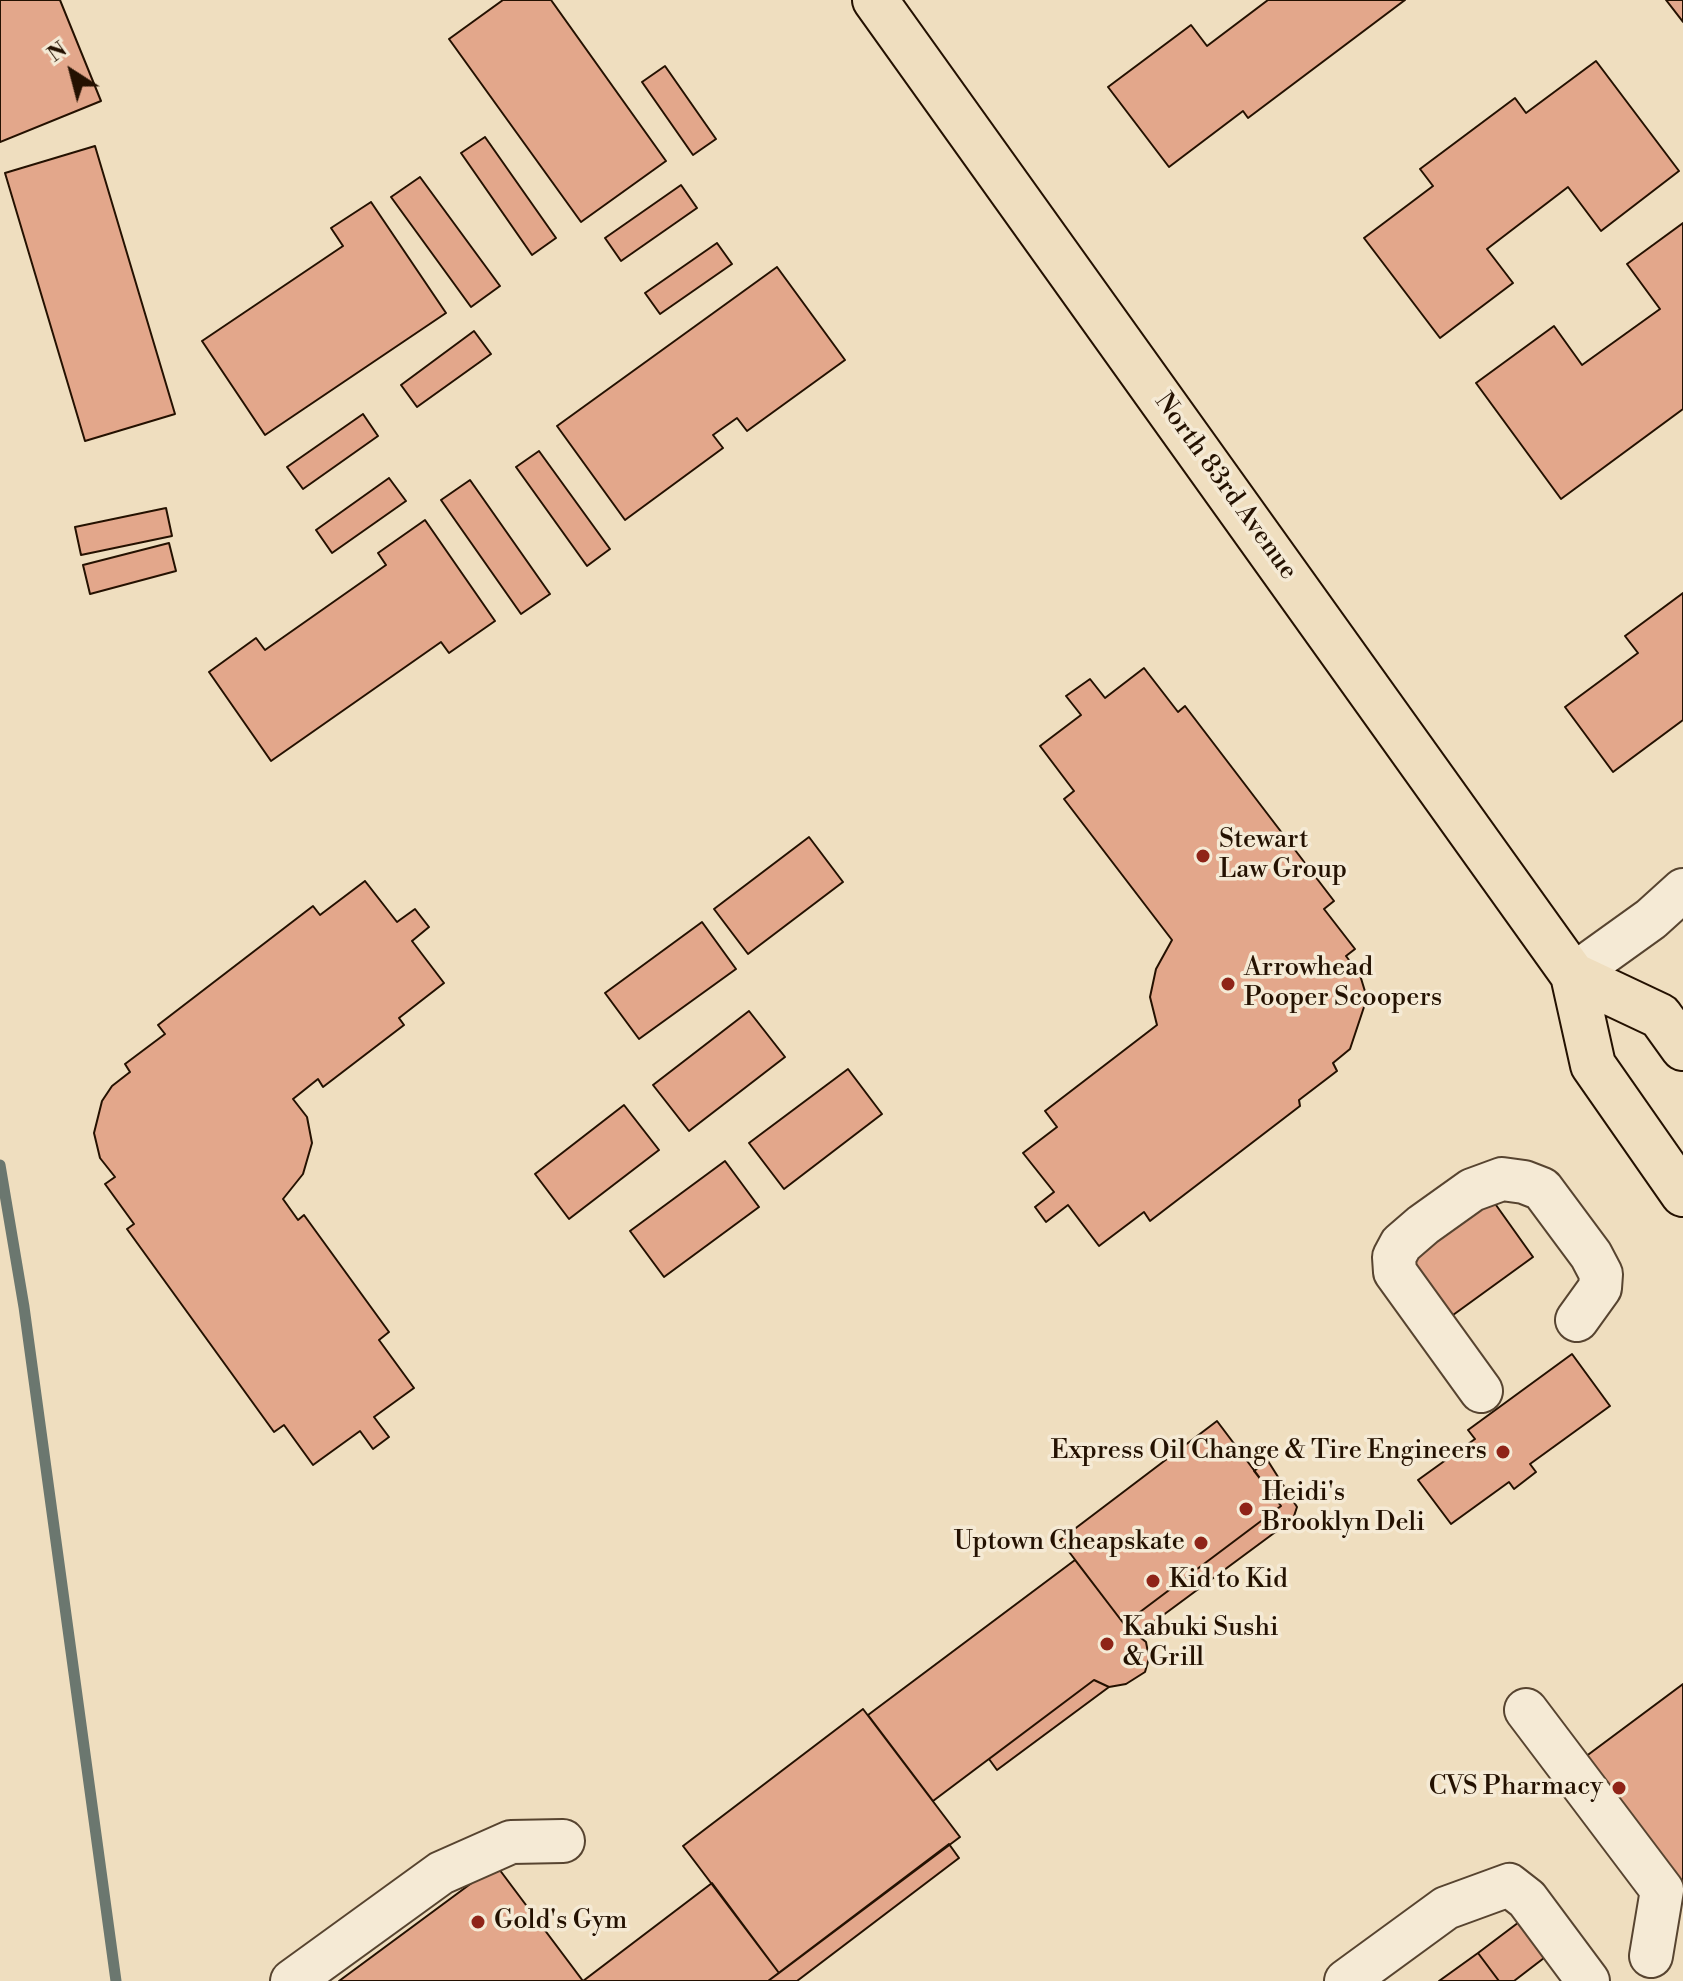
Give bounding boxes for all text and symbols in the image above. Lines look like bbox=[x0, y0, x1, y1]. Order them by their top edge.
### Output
north arrow bbox=[32, 32, 112, 112]
text: N bbox=[43, 36, 73, 68]
street label: North 83rd Avenue bbox=[1147, 388, 1303, 586]
place label: Stewart Law Group bbox=[1219, 825, 1347, 886]
marker: Stewart Law Group bbox=[1194, 847, 1212, 865]
place label: Arrowhead Pooper Scoopers bbox=[1244, 953, 1442, 1014]
marker: Arrowhead Pooper Scoopers bbox=[1219, 975, 1237, 993]
place label: Express Oil Change & Tire Engineers bbox=[1051, 1436, 1487, 1468]
marker: Express Oil Change & Tire Engineers bbox=[1494, 1443, 1512, 1461]
place label: Heidi's Brooklyn Deli bbox=[1262, 1478, 1425, 1540]
marker: Heidi's Brooklyn Deli bbox=[1237, 1500, 1255, 1518]
place label: Uptown Cheapskate bbox=[954, 1527, 1185, 1559]
marker: Uptown Cheapskate bbox=[1192, 1534, 1210, 1552]
place label: Kid to Kid bbox=[1169, 1565, 1288, 1597]
marker: Kid to Kid bbox=[1144, 1572, 1162, 1590]
place label: Kabuki Sushi & Grill bbox=[1123, 1613, 1279, 1674]
marker: Kabuki Sushi & Grill bbox=[1098, 1635, 1116, 1653]
place label: CVS Pharmacy bbox=[1429, 1772, 1603, 1804]
marker: CVS Pharmacy bbox=[1610, 1779, 1628, 1797]
place label: Gold's Gym bbox=[494, 1906, 627, 1938]
marker: Gold's Gym bbox=[469, 1913, 487, 1931]

